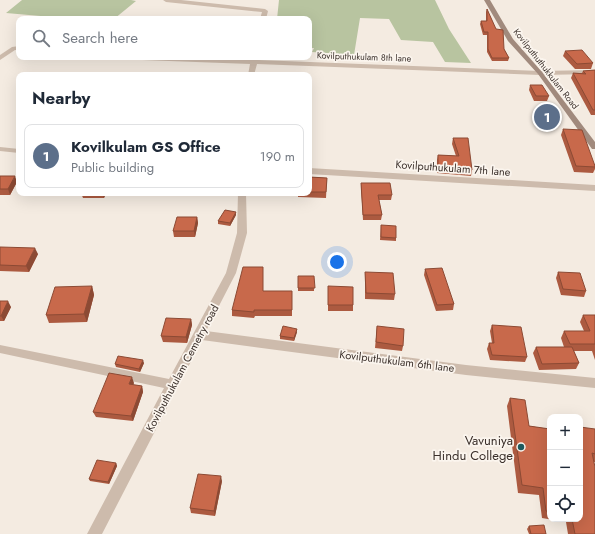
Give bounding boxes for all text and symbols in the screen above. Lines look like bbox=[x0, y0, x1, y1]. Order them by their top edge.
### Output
search box bbox=[16, 16, 312, 60]
street label: Kovilputhuthukkulam Road bbox=[511, 26, 582, 112]
icon: search bbox=[30, 27, 52, 49]
text: Search here bbox=[62, 27, 138, 49]
street label: Kovilputhukulam 8th lane bbox=[317, 48, 412, 65]
text: Nearby bbox=[32, 86, 90, 110]
pin: 1 bbox=[534, 102, 560, 132]
text: Kovilkulam GS Office bbox=[71, 136, 221, 158]
text: 1 bbox=[43, 147, 49, 166]
text: 190 m bbox=[260, 147, 295, 166]
street label: Kovilputhukulam 7th lane bbox=[395, 156, 511, 180]
text: Public building bbox=[71, 158, 154, 177]
your location bbox=[327, 252, 347, 272]
street label: Kovilputhukulam Cemetry road bbox=[142, 302, 222, 434]
street label: Kovilputhukulam 6th lane bbox=[339, 346, 456, 376]
map controls bbox=[547, 414, 583, 522]
button: + bbox=[547, 414, 583, 450]
place label: Vavuniya Hindu College bbox=[433, 431, 513, 465]
marker: Vavuniya Hindu College bbox=[516, 442, 526, 452]
button: − bbox=[547, 450, 583, 486]
button: locate bbox=[547, 486, 583, 522]

